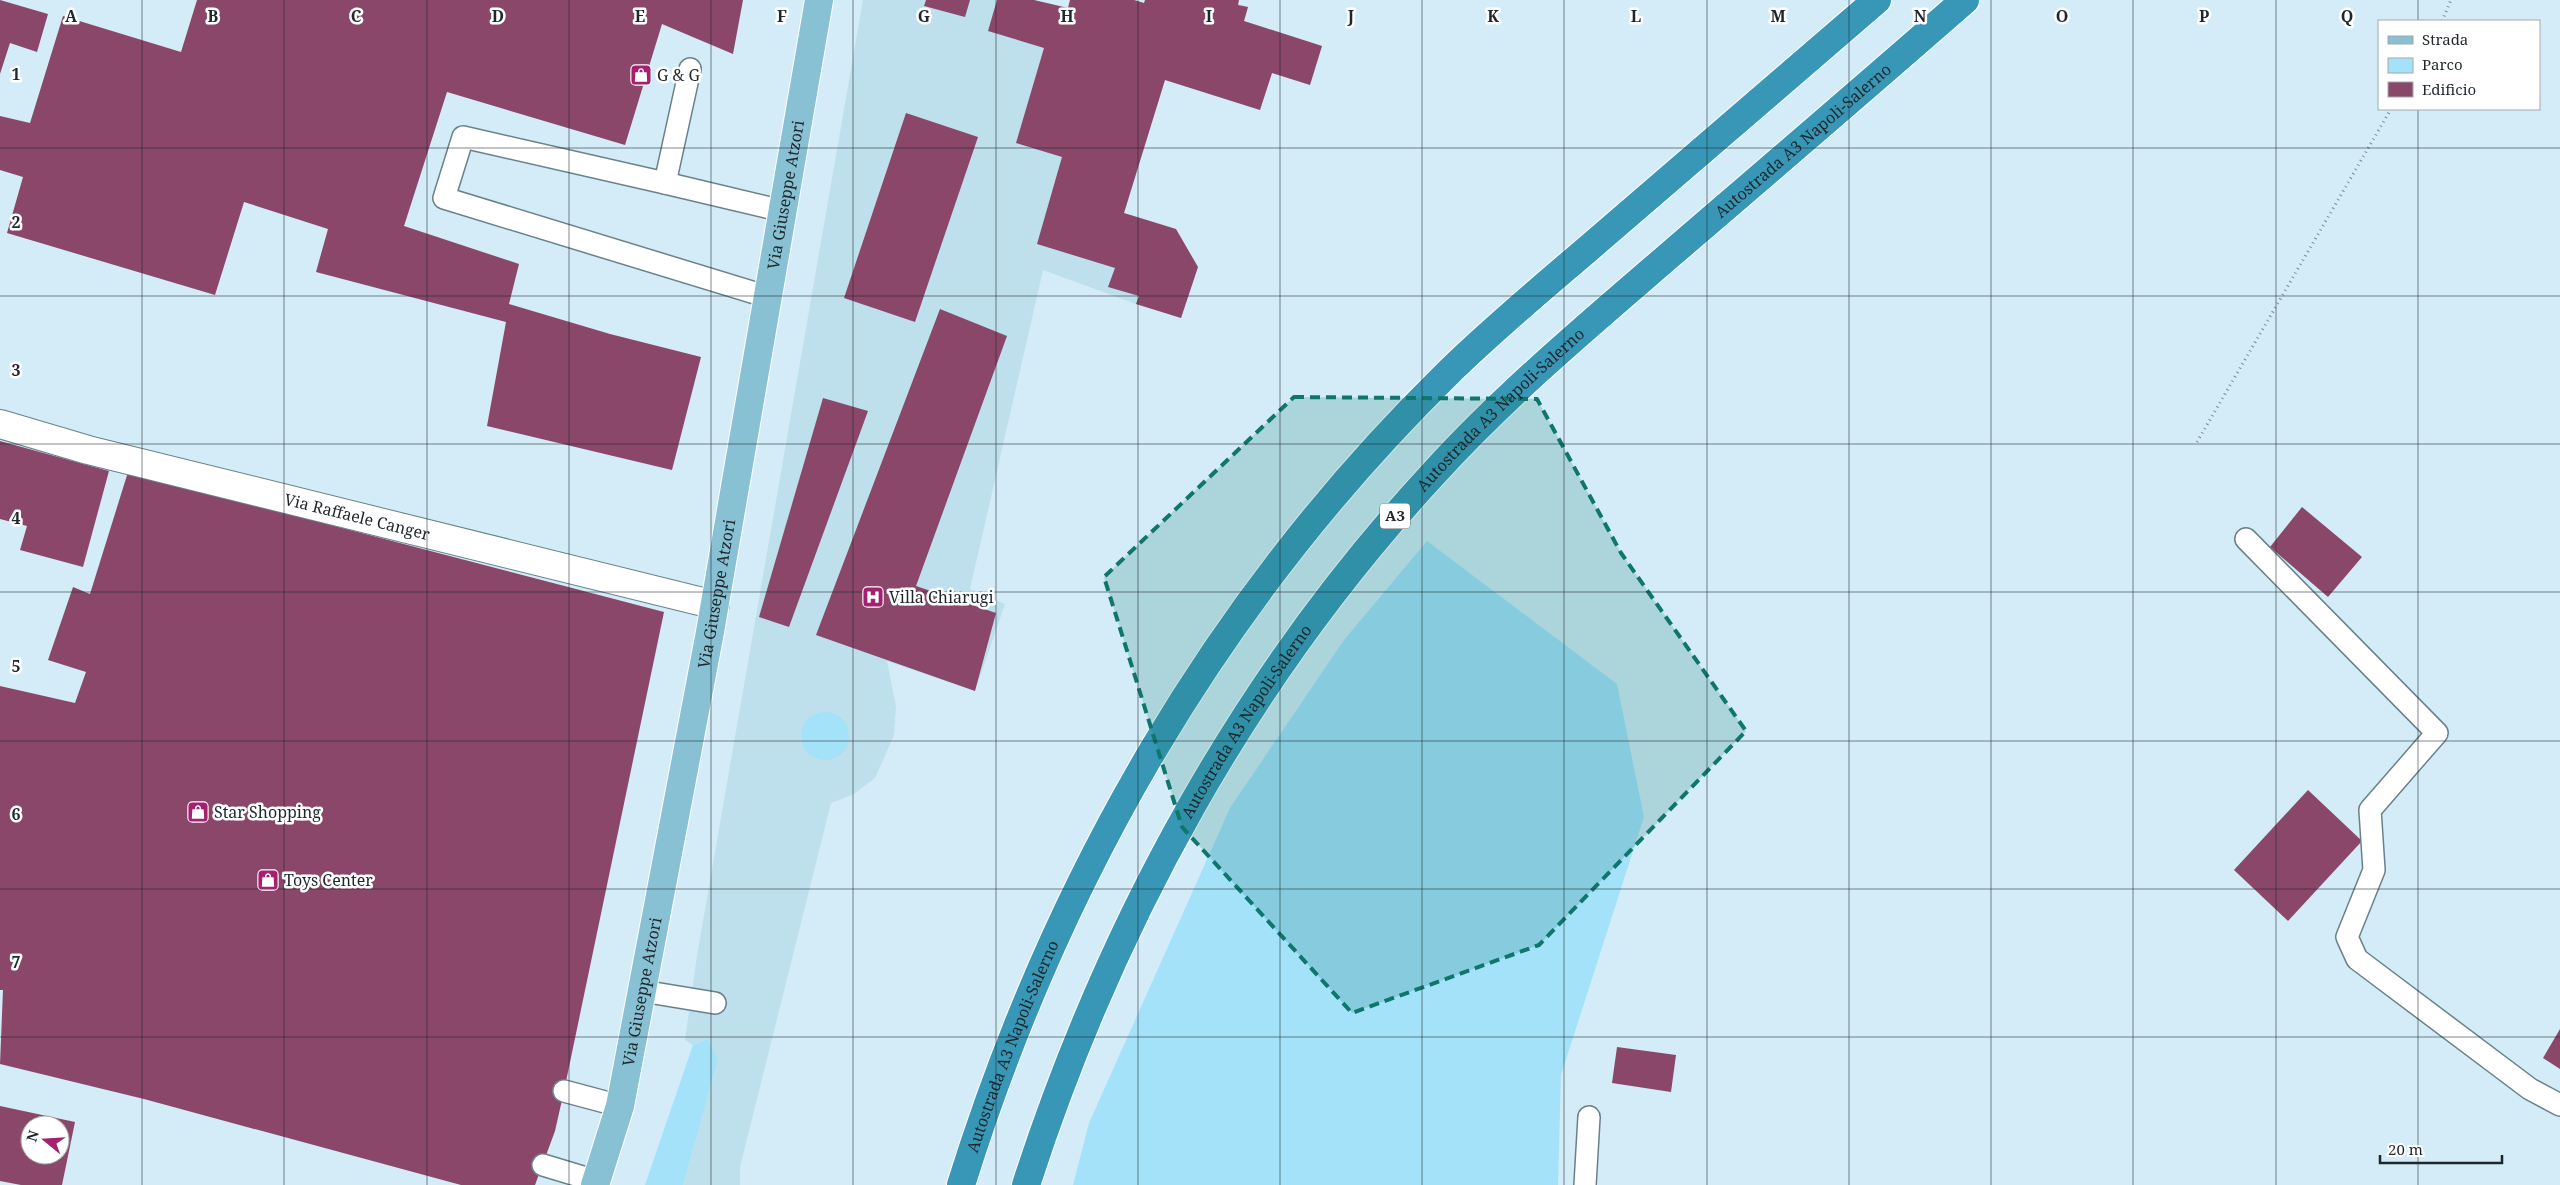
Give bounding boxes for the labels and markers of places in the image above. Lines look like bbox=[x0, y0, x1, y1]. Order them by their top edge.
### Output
shop icon: G & G bbox=[629, 63, 653, 87]
place label: G & G bbox=[657, 64, 701, 86]
hospital icon: Villa Chiarugi bbox=[861, 585, 885, 609]
place label: Villa Chiarugi bbox=[889, 586, 994, 608]
shop icon: Star Shopping bbox=[186, 800, 210, 824]
place label: Star Shopping bbox=[214, 801, 321, 823]
shop icon: Toys Center bbox=[256, 868, 280, 892]
place label: Toys Center bbox=[284, 869, 373, 891]

